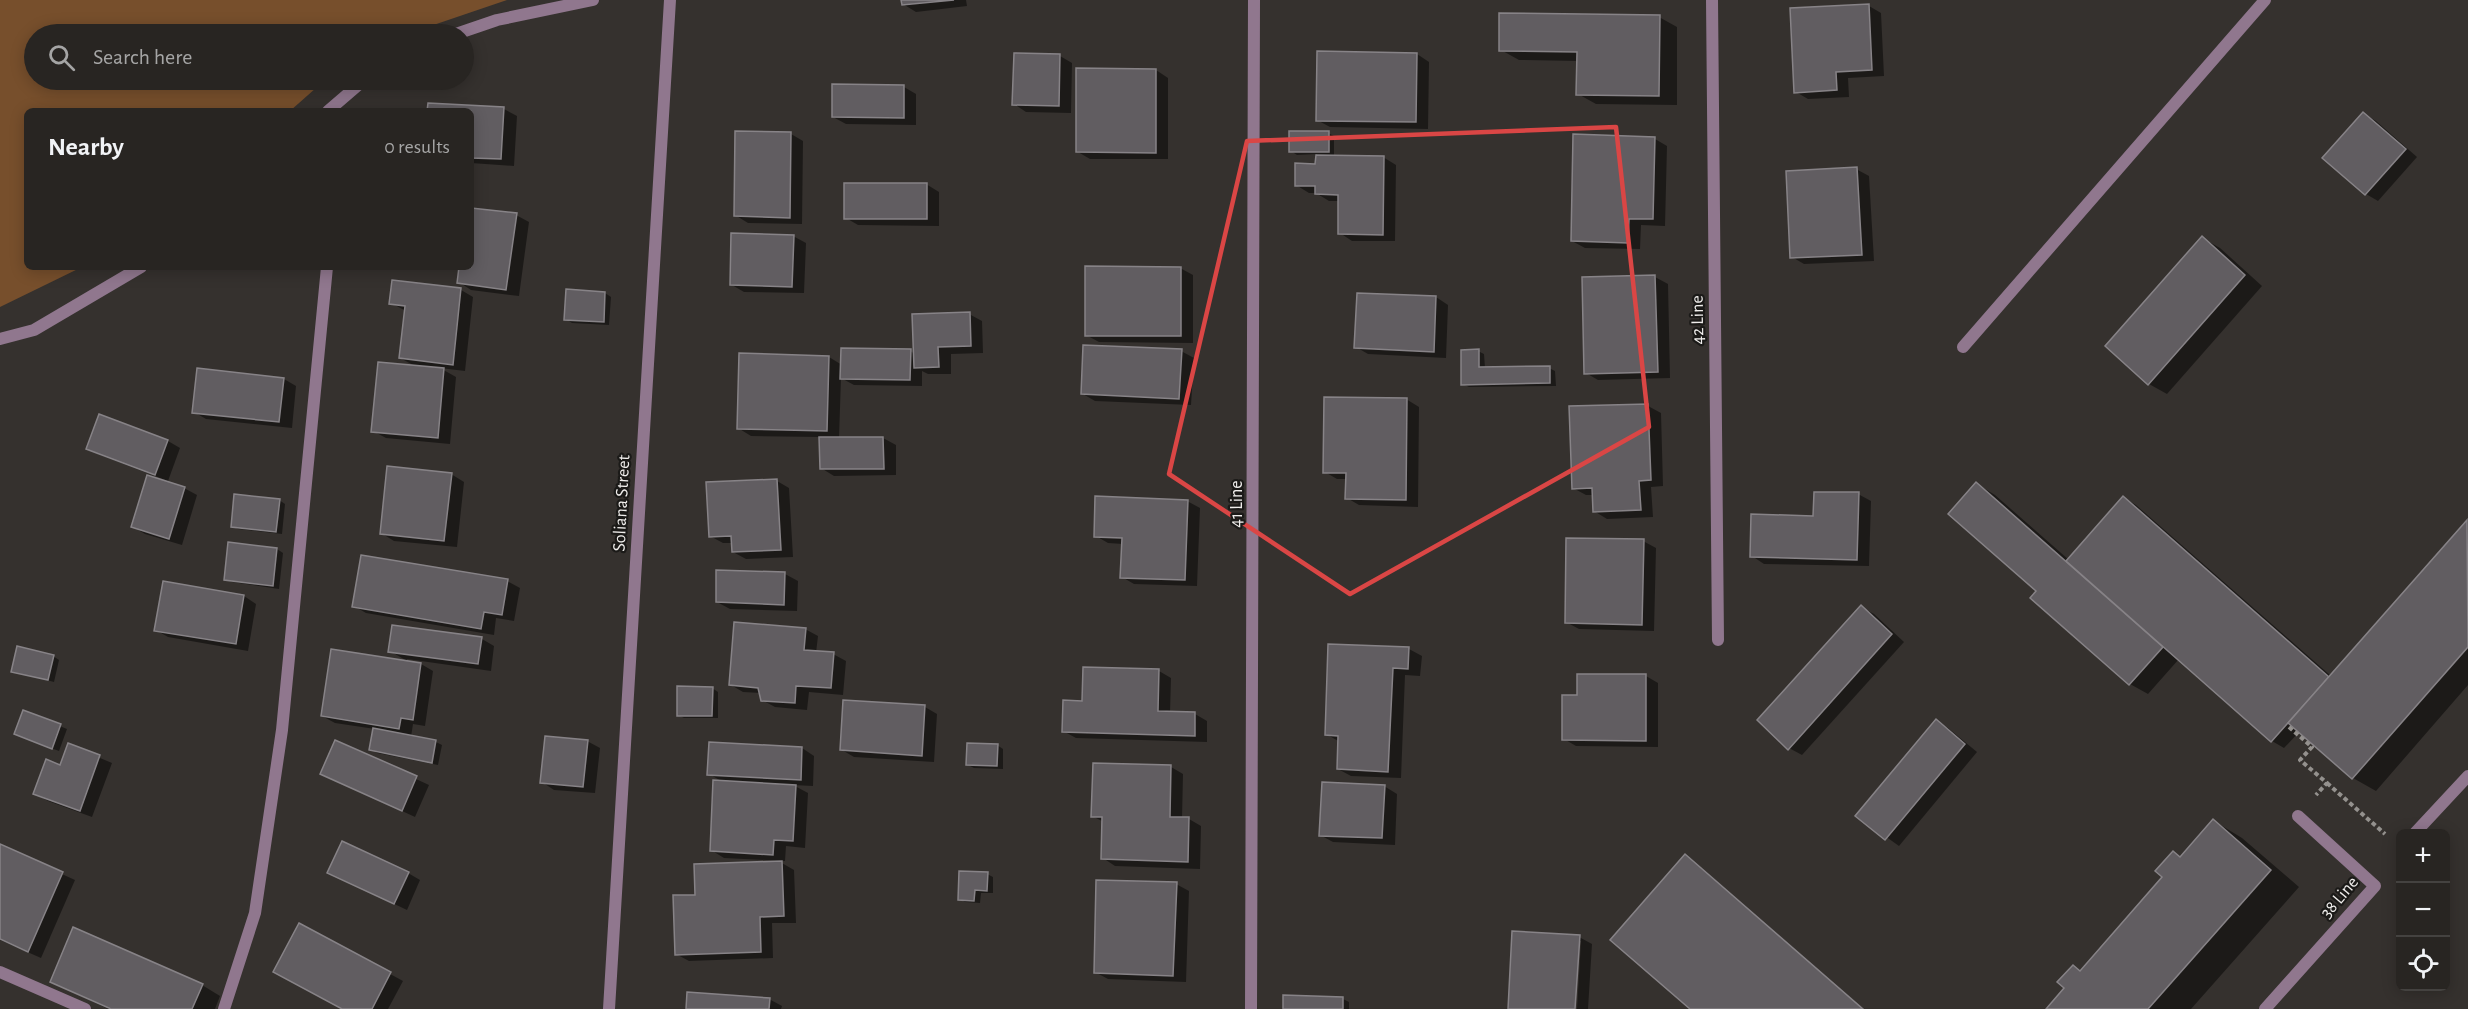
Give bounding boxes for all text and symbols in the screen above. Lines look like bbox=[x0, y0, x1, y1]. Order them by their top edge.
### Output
search box bbox=[24, 24, 474, 90]
icon: search bbox=[45, 41, 78, 74]
text: Search here bbox=[93, 46, 192, 68]
text: Nearby bbox=[48, 134, 124, 160]
text: 0 results bbox=[384, 137, 450, 157]
street label: 42 Line bbox=[1689, 295, 1707, 345]
street label: Soliana Street bbox=[610, 454, 634, 552]
street label: 41 Line bbox=[1228, 480, 1246, 528]
map controls bbox=[2396, 829, 2450, 991]
button: + bbox=[2396, 829, 2450, 883]
street label: 38 Line bbox=[2317, 873, 2362, 922]
button: − bbox=[2396, 883, 2450, 937]
button: locate bbox=[2396, 937, 2450, 991]

